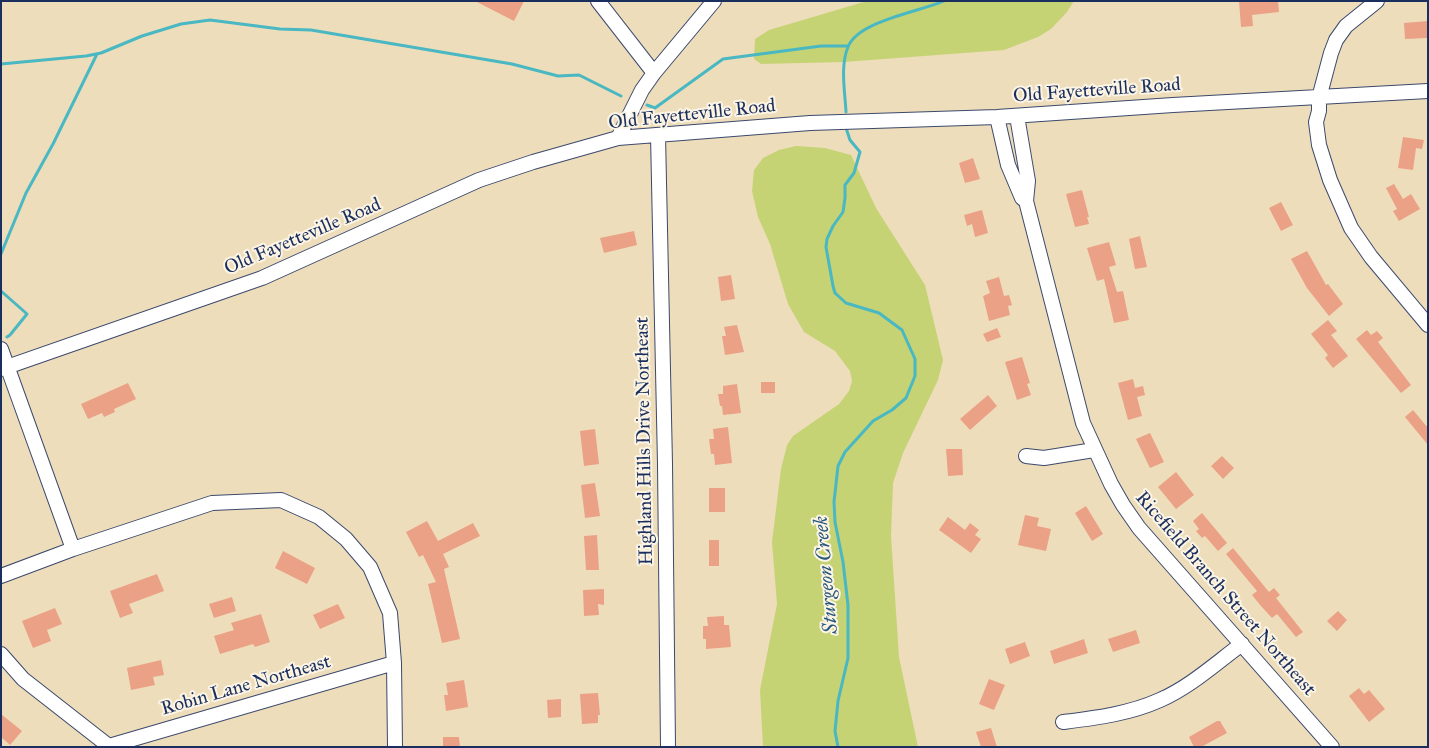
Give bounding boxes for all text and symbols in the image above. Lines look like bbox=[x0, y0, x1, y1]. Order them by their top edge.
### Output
street label: Old Fayetteville Road bbox=[1012, 74, 1182, 108]
street label: Old Fayetteville Road bbox=[607, 95, 777, 135]
street label: Old Fayetteville Road bbox=[221, 194, 385, 280]
street label: Highland Hills Drive Northeast bbox=[631, 317, 659, 565]
street label: Ricefield Branch Street Northeast bbox=[1130, 487, 1320, 701]
water label: Sturgeon Creek bbox=[810, 515, 844, 635]
street label: Robin Lane Northeast bbox=[159, 651, 333, 721]

